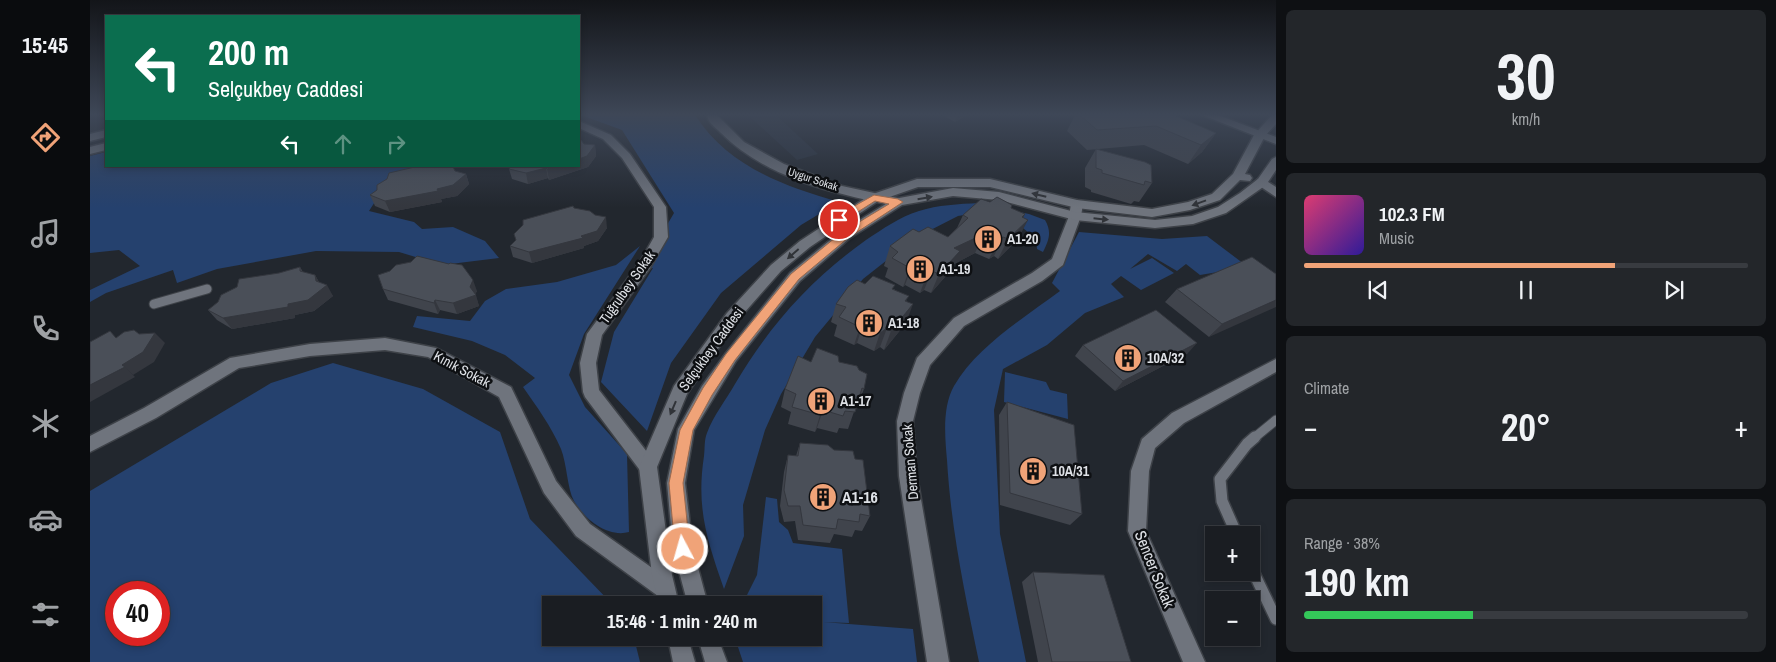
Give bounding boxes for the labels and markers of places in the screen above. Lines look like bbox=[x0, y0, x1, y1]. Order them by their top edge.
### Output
pin bbox=[818, 199, 860, 241]
building icon: A1-20 bbox=[973, 224, 1003, 254]
place label: A1-20 bbox=[1007, 230, 1038, 248]
building icon: A1-19 bbox=[905, 254, 935, 284]
place label: A1-19 bbox=[939, 260, 970, 278]
building icon: A1-18 bbox=[854, 308, 884, 338]
place label: A1-18 bbox=[888, 314, 919, 332]
building icon: 10A/32 bbox=[1113, 343, 1143, 373]
place label: 10A/32 bbox=[1147, 349, 1184, 367]
building icon: A1-17 bbox=[806, 386, 836, 416]
place label: A1-17 bbox=[840, 392, 872, 410]
building icon: 10A/31 bbox=[1018, 456, 1048, 486]
place label: 10A/31 bbox=[1052, 462, 1090, 480]
building icon: A1-16 bbox=[808, 482, 838, 512]
place label: A1-16 bbox=[842, 486, 878, 508]

